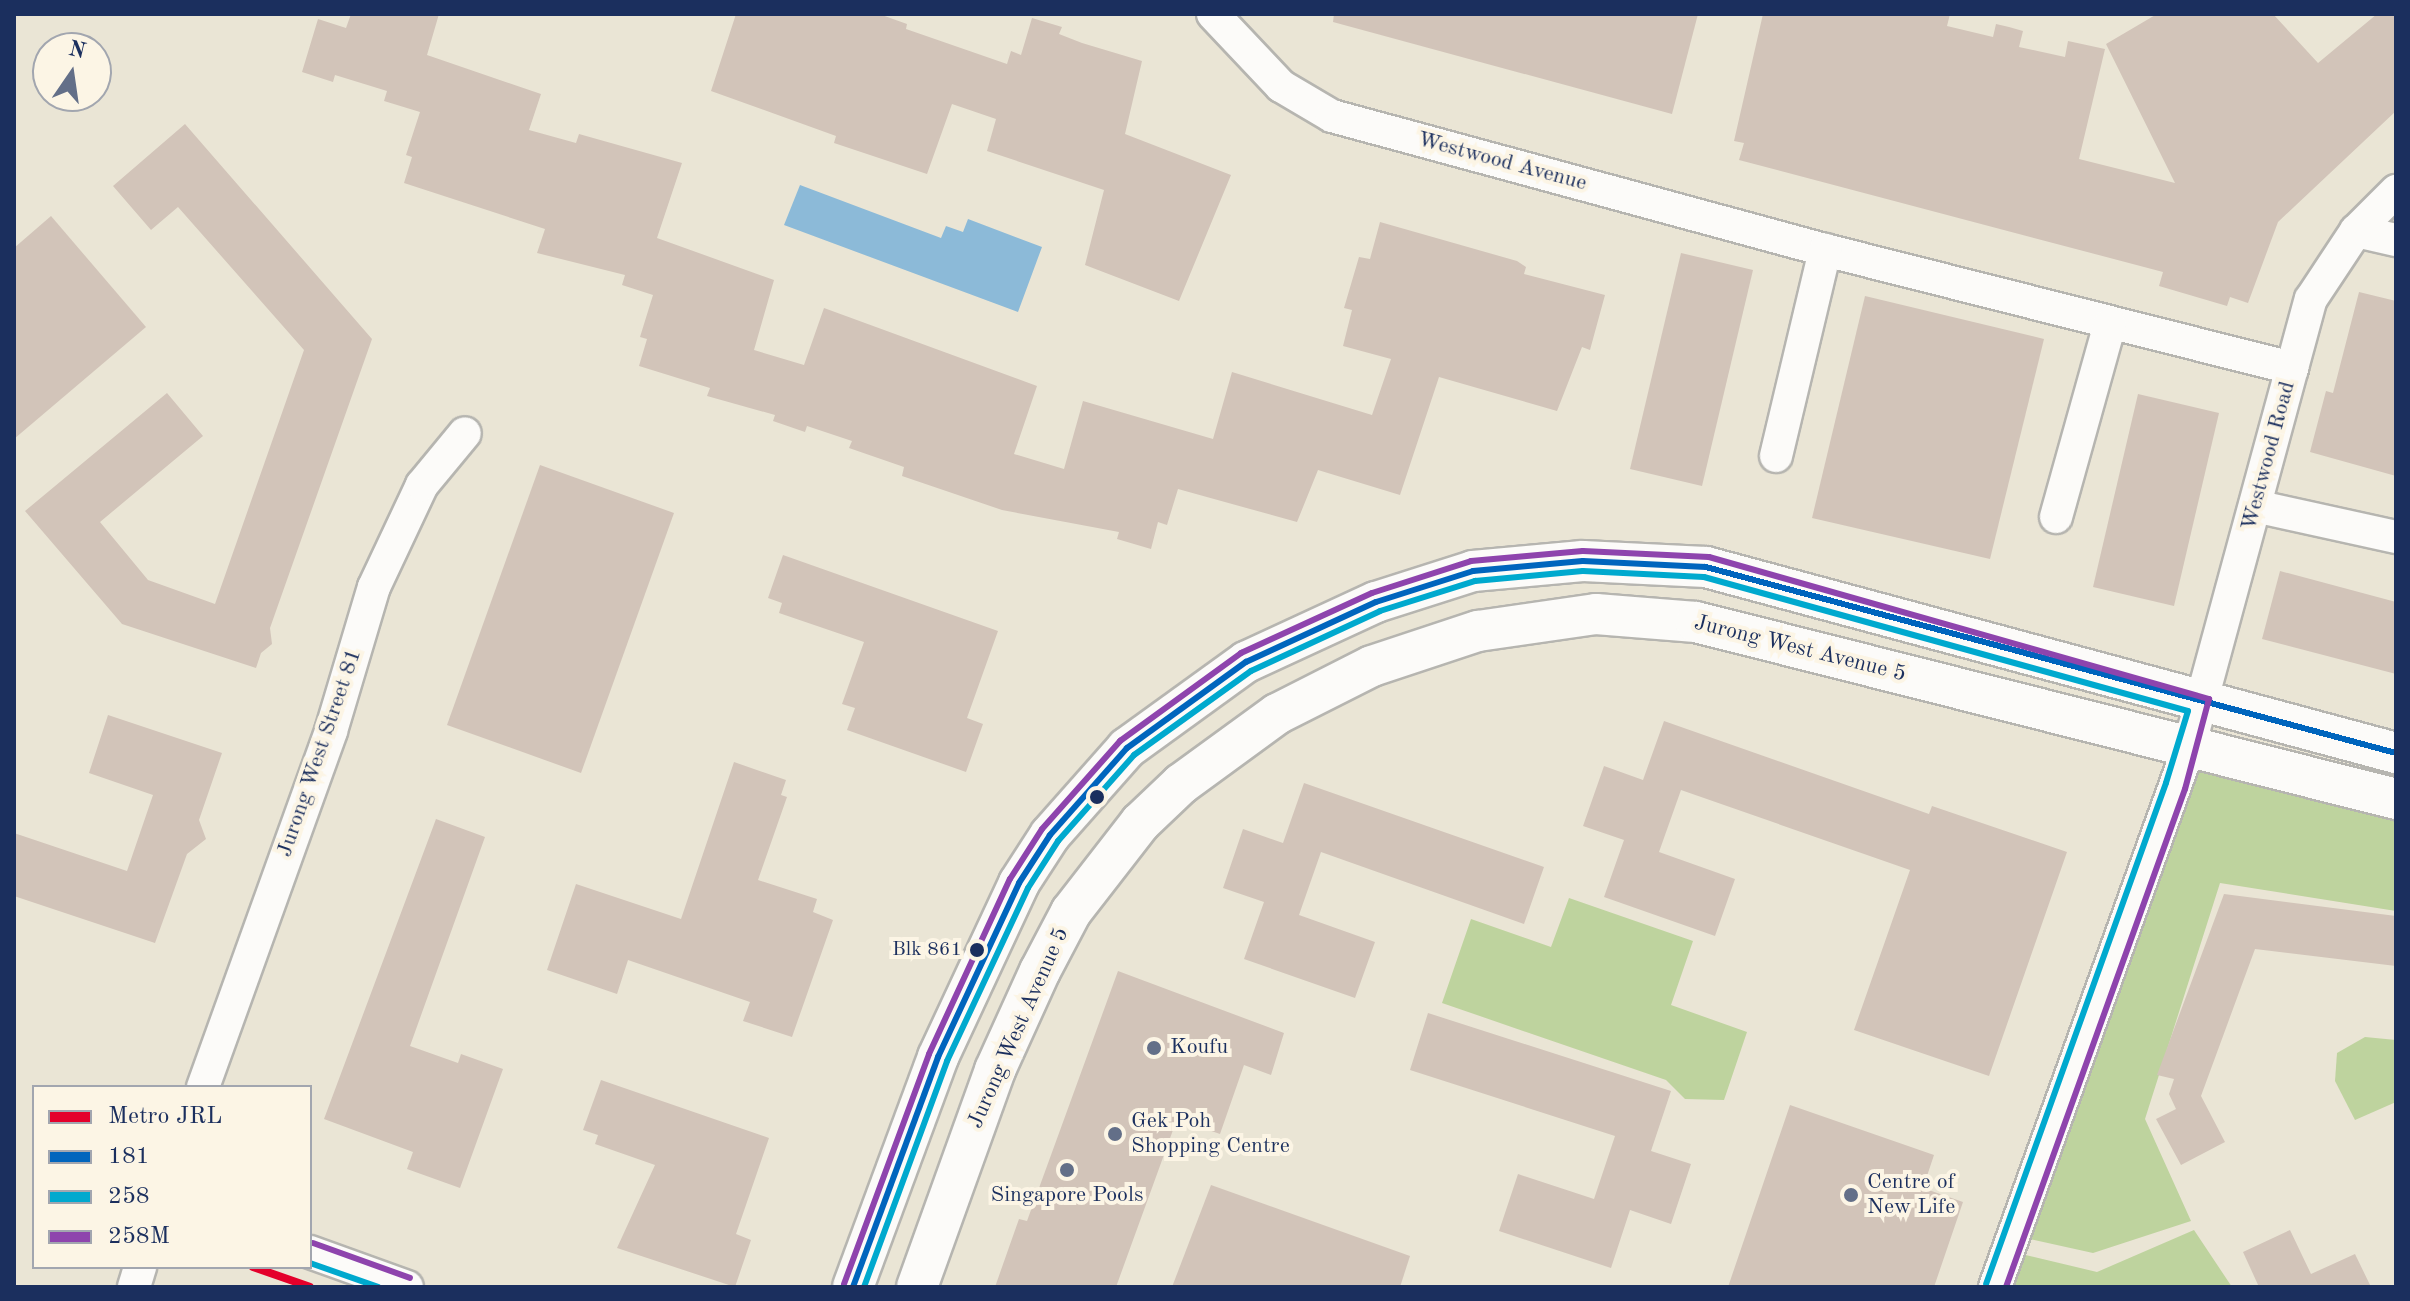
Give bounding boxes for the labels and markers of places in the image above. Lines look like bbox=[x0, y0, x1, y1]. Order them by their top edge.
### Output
unlabelled marker bbox=[1089, 789, 1105, 805]
place label: Blk 861 bbox=[892, 938, 962, 962]
marker: Blk 861 bbox=[969, 942, 985, 958]
place label: Koufu bbox=[1170, 1035, 1228, 1061]
marker: Koufu bbox=[1145, 1039, 1163, 1057]
place label: Gek Poh Shopping Centre bbox=[1131, 1108, 1290, 1160]
marker: Gek Poh Shopping Centre bbox=[1106, 1125, 1124, 1143]
marker: Singapore Pools bbox=[1058, 1161, 1076, 1179]
place label: Centre of New Life bbox=[1867, 1169, 1955, 1220]
place label: Singapore Pools bbox=[991, 1183, 1143, 1209]
marker: Centre of New Life bbox=[1842, 1186, 1860, 1204]

